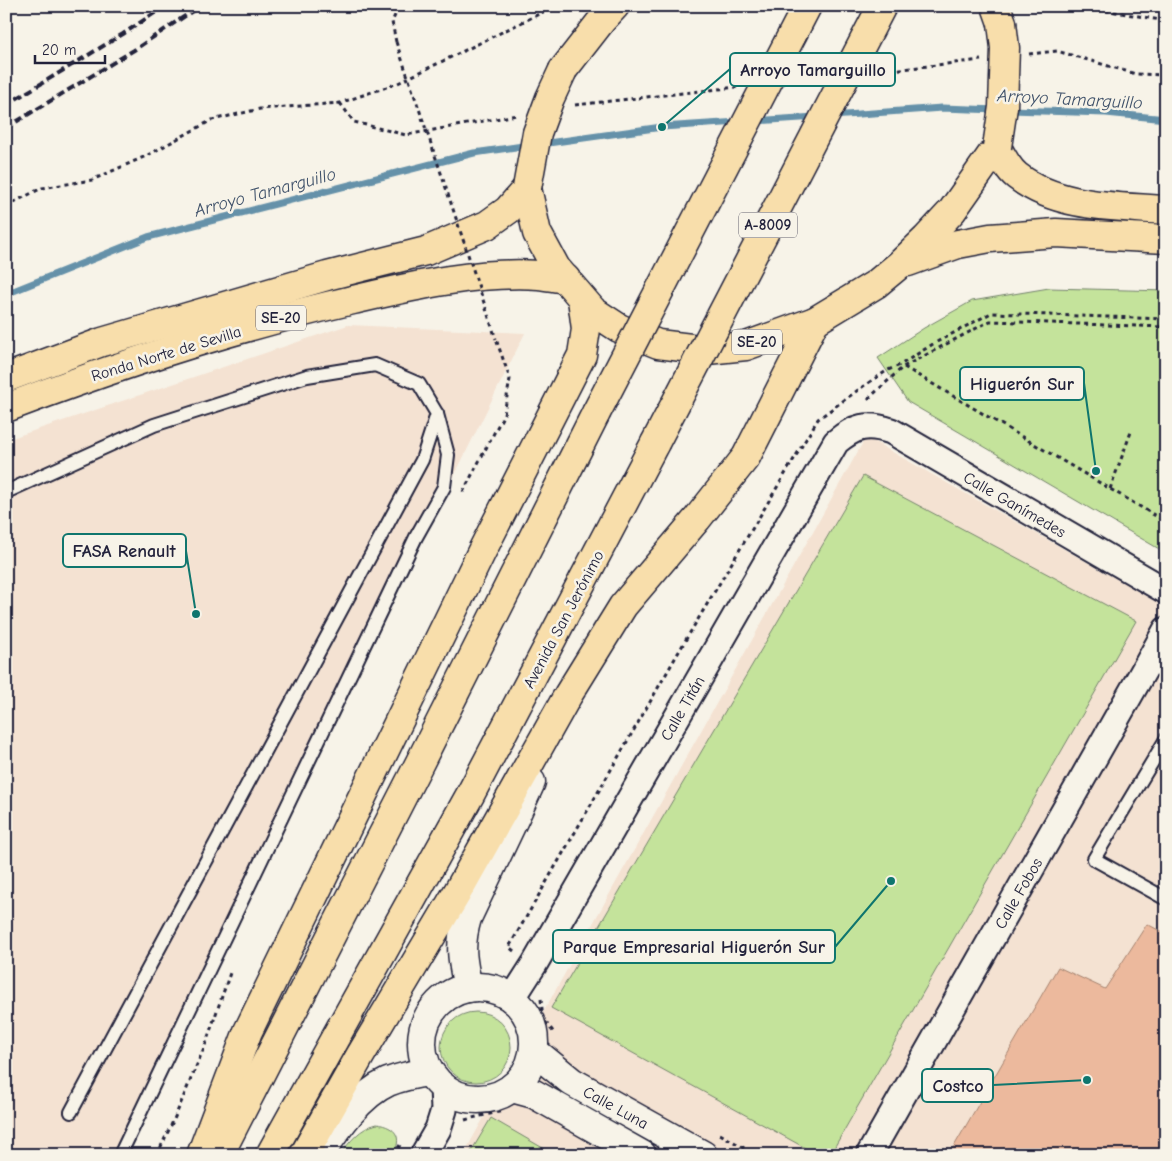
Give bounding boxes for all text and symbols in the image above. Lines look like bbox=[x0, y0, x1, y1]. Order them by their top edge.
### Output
scale bar bbox=[35, 32, 105, 64]
text: 20 m bbox=[42, 41, 76, 59]
callout: Arroyo Tamarguillo bbox=[730, 53, 895, 86]
text: Arroyo Tamarguillo bbox=[740, 60, 886, 81]
water label: Arroyo Tamarguillo bbox=[996, 85, 1143, 114]
water label: Arroyo Tamarguillo bbox=[191, 164, 338, 222]
road number: A-8009 bbox=[739, 212, 797, 238]
road number: SE-20 bbox=[256, 306, 306, 330]
street label: Ronda Norte de Sevilla bbox=[89, 323, 243, 385]
road number: SE-20 bbox=[732, 330, 782, 354]
callout: Higuerón Sur bbox=[960, 367, 1084, 400]
text: Higuerón Sur bbox=[970, 374, 1075, 395]
street label: Calle Ganímedes bbox=[960, 468, 1069, 542]
callout: FASA Renault bbox=[63, 534, 186, 567]
text: FASA Renault bbox=[72, 541, 177, 562]
street label: Avenida San Jerónimo bbox=[520, 548, 608, 691]
street label: Calle Titán bbox=[657, 673, 709, 744]
street label: Calle Fobos bbox=[991, 855, 1047, 932]
callout: Parque Empresarial Higuerón Sur bbox=[553, 930, 835, 963]
text: Parque Empresarial Higuerón Sur bbox=[563, 937, 826, 958]
callout: Costco bbox=[922, 1069, 993, 1102]
text: Costco bbox=[932, 1076, 984, 1097]
street label: Calle Luna bbox=[580, 1083, 651, 1133]

